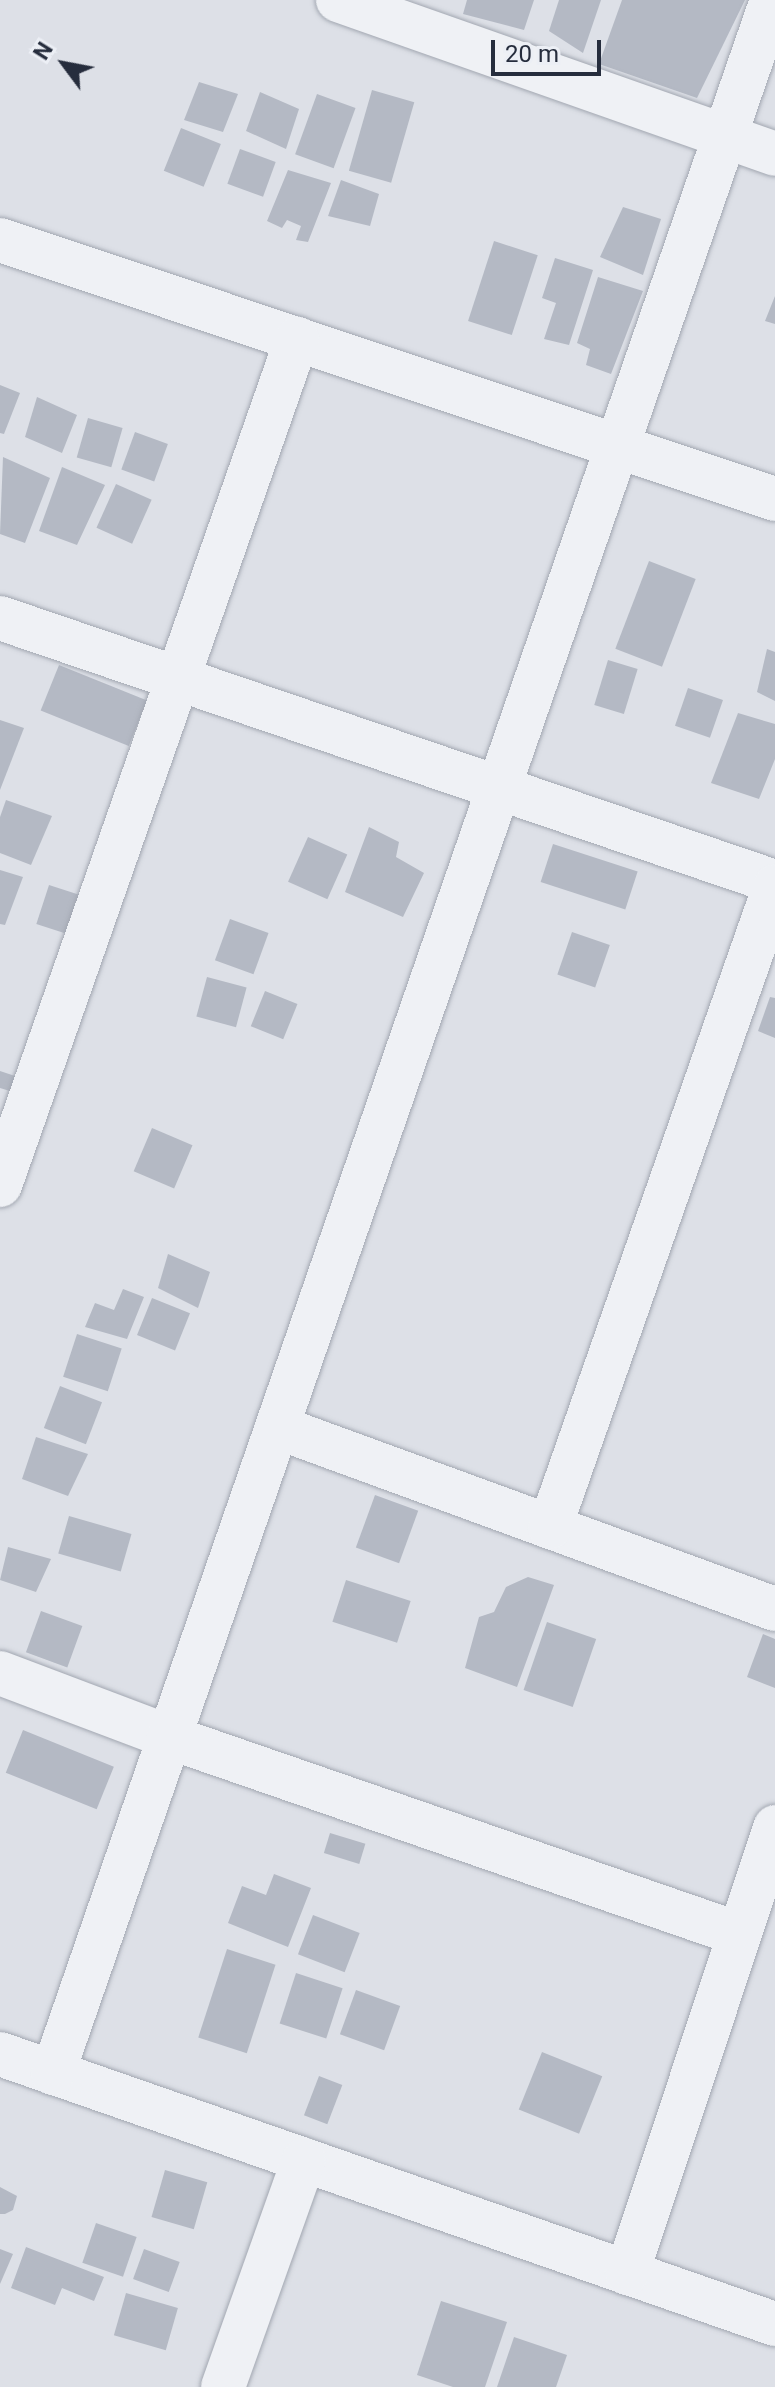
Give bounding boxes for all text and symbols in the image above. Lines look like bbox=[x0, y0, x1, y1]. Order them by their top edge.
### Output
north arrow bbox=[24, 24, 104, 104]
scale bar bbox=[495, 24, 605, 74]
text: N bbox=[29, 38, 58, 64]
text: 20 m bbox=[505, 40, 559, 68]

